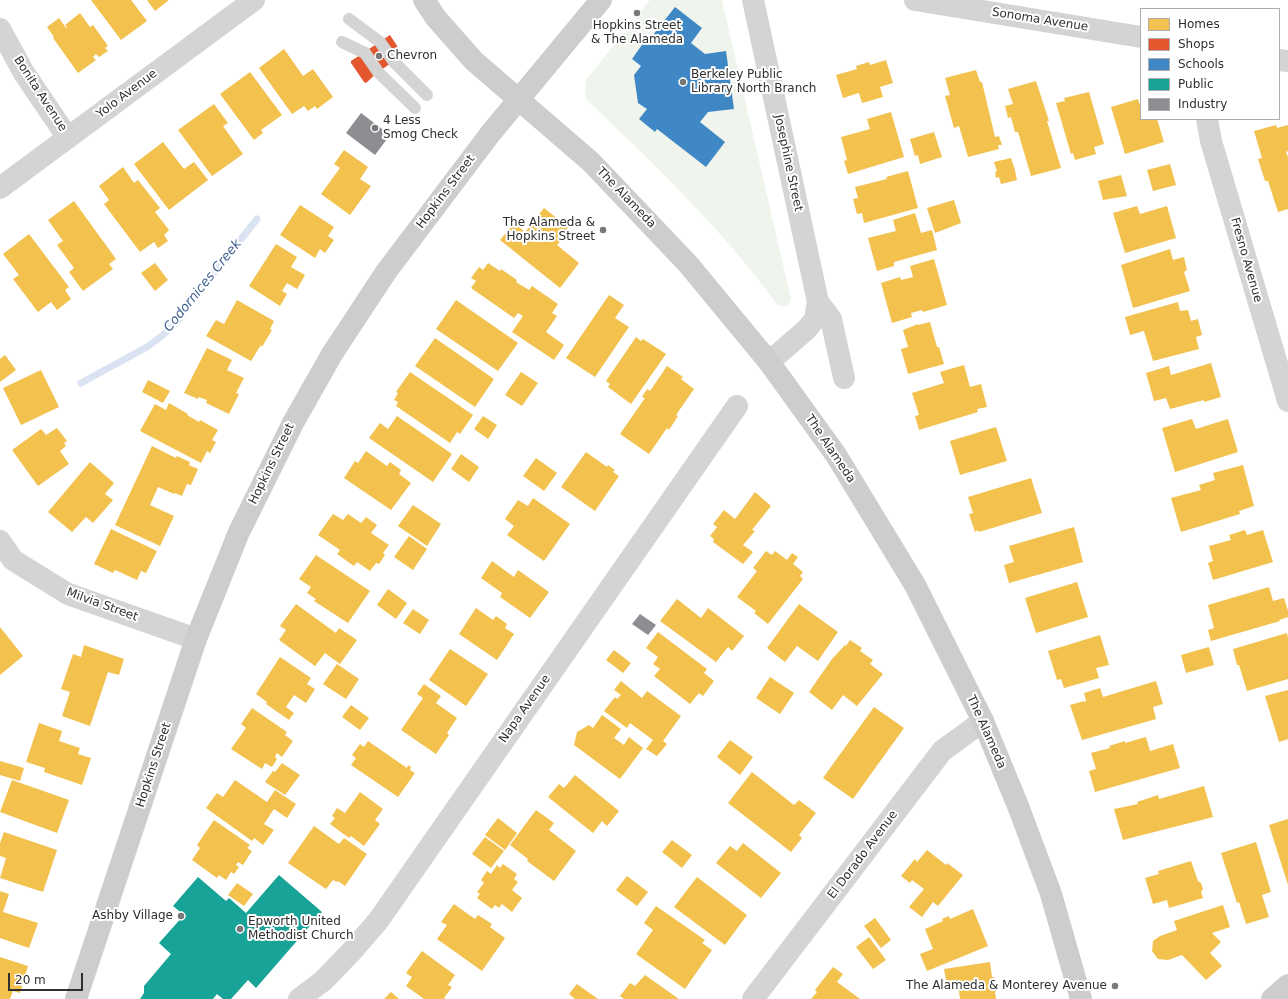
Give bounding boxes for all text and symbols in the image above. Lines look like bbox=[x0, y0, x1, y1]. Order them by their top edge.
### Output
street label: Sonoma Avenue bbox=[991, 5, 1089, 35]
marker: Hopkins Street & The Alameda bbox=[632, 8, 642, 18]
legend bbox=[1140, 8, 1280, 120]
text: Homes bbox=[1178, 17, 1220, 31]
place label: Hopkins Street & The Alameda bbox=[591, 19, 683, 47]
text: Shops bbox=[1178, 37, 1214, 51]
place label: Chevron bbox=[387, 49, 437, 63]
marker: Chevron bbox=[374, 51, 384, 61]
street label: Bonita Avenue bbox=[10, 54, 70, 134]
text: Schools bbox=[1178, 57, 1224, 71]
street label: Yolo Avenue bbox=[94, 67, 160, 121]
place label: Berkeley Public Library North Branch bbox=[691, 68, 816, 96]
marker: Berkeley Public Library North Branch bbox=[678, 77, 688, 87]
text: Public bbox=[1178, 77, 1214, 91]
text: Industry bbox=[1178, 97, 1227, 111]
street label: Josephine Street bbox=[771, 113, 805, 213]
place label: 4 Less Smog Check bbox=[383, 114, 458, 142]
marker: 4 Less Smog Check bbox=[370, 123, 380, 133]
street label: Hopkins Street bbox=[414, 152, 478, 232]
street label: The Alameda bbox=[593, 165, 659, 231]
place label: The Alameda & Hopkins Street bbox=[503, 216, 595, 244]
street label: Fresno Avenue bbox=[1227, 216, 1265, 304]
marker: The Alameda & Hopkins Street bbox=[598, 225, 608, 235]
water label: Codornices Creek bbox=[161, 237, 245, 335]
street label: The Alameda bbox=[802, 412, 858, 486]
street label: Hopkins Street bbox=[246, 421, 298, 507]
street label: Milvia Street bbox=[64, 585, 140, 625]
street label: Napa Avenue bbox=[496, 672, 554, 746]
street label: The Alameda bbox=[963, 693, 1009, 771]
street label: Hopkins Street bbox=[133, 721, 175, 809]
street label: El Dorado Avenue bbox=[825, 808, 901, 902]
place label: Ashby Village bbox=[92, 909, 173, 923]
marker: Ashby Village bbox=[176, 911, 186, 921]
place label: Epworth United Methodist Church bbox=[248, 915, 354, 943]
marker: Epworth United Methodist Church bbox=[235, 924, 245, 934]
scale bar bbox=[10, 965, 85, 991]
text: 20 m bbox=[15, 973, 46, 987]
place label: The Alameda & Monterey Avenue bbox=[906, 979, 1107, 993]
marker: The Alameda & Monterey Avenue bbox=[1110, 981, 1120, 991]

